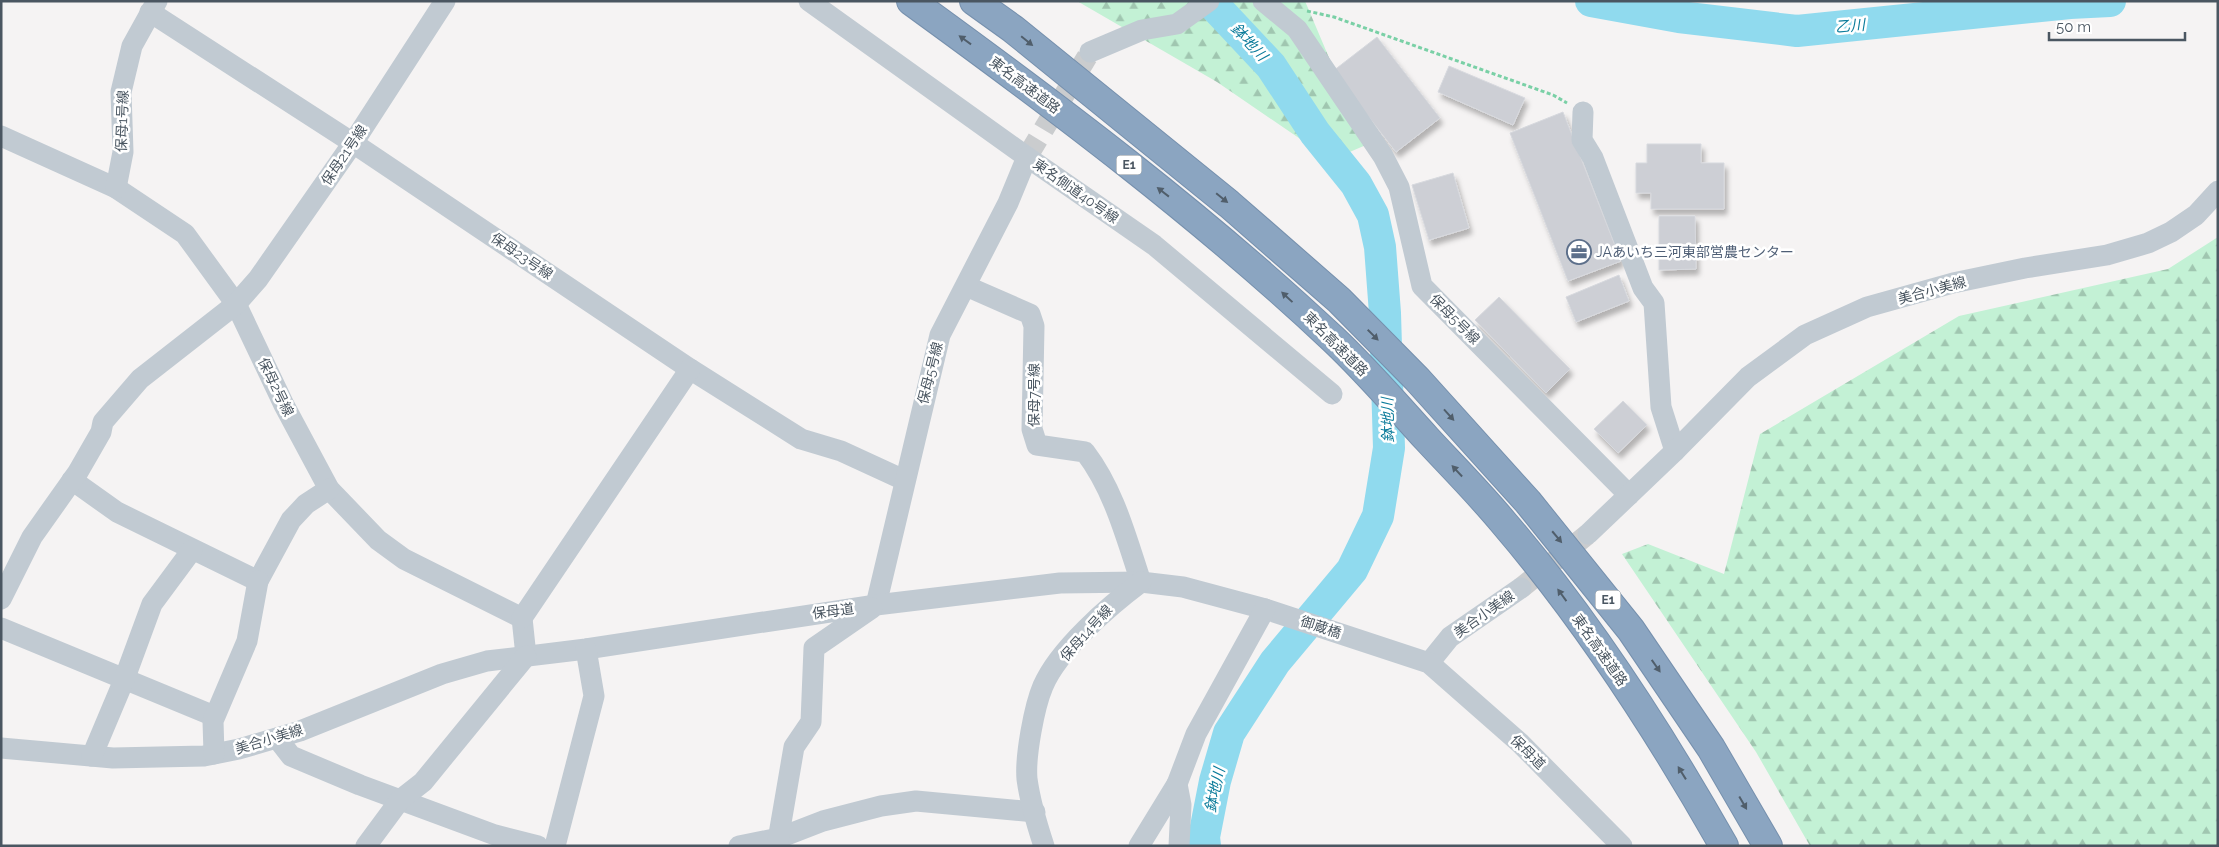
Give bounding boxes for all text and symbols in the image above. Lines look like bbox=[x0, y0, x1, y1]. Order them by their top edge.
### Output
scale bar bbox=[2049, 10, 2185, 42]
water label: 乙川 bbox=[1834, 16, 1868, 36]
text: 50 m bbox=[2056, 18, 2091, 36]
water label: 鉢地川 bbox=[1227, 19, 1272, 66]
one-way arrow bbox=[958, 35, 972, 45]
one-way arrow bbox=[1021, 35, 1034, 46]
street label: 東名高速道路 bbox=[987, 53, 1063, 117]
street label: 保母1号線 bbox=[113, 90, 131, 152]
street label: 保母21号線 bbox=[318, 122, 370, 188]
street label: 東名側道40号線 bbox=[1030, 156, 1122, 226]
road number: E1 bbox=[1116, 156, 1142, 174]
one-way arrow bbox=[1157, 187, 1170, 198]
one-way arrow bbox=[1215, 192, 1228, 203]
street label: 保母23号線 bbox=[488, 230, 556, 282]
office icon: JAあいち三河東部営農センター bbox=[1566, 239, 1592, 265]
place label: JAあいち三河東部営農センター bbox=[1596, 244, 1794, 260]
street label: 美合小美線 bbox=[1896, 273, 1968, 307]
one-way arrow bbox=[1282, 291, 1294, 303]
street label: 保母5号線 bbox=[1427, 291, 1483, 347]
street label: 東名高速道路 bbox=[1301, 309, 1371, 379]
one-way arrow bbox=[1367, 329, 1379, 341]
street label: 保母5号線 bbox=[915, 340, 945, 406]
street label: 保母2号線 bbox=[255, 355, 297, 419]
street label: 保母7号線 bbox=[1026, 363, 1042, 427]
water label: 鉢地川 bbox=[1379, 395, 1397, 443]
one-way arrow bbox=[1443, 409, 1455, 421]
one-way arrow bbox=[1451, 466, 1463, 478]
one-way arrow bbox=[1551, 531, 1562, 543]
street label: 美合小美線 bbox=[1451, 587, 1517, 641]
one-way arrow bbox=[1557, 589, 1567, 602]
road number: E1 bbox=[1596, 590, 1620, 610]
street label: 保母道 bbox=[811, 600, 855, 622]
street label: 保母14号線 bbox=[1057, 602, 1115, 664]
street label: 東名高速道路 bbox=[1569, 611, 1631, 689]
street label: 御蔵橋 bbox=[1299, 613, 1343, 641]
one-way arrow bbox=[1651, 659, 1661, 673]
street label: 美合小美線 bbox=[233, 721, 305, 757]
street label: 保母道 bbox=[1507, 732, 1549, 772]
water label: 鉢地川 bbox=[1202, 764, 1229, 814]
one-way arrow bbox=[1677, 767, 1687, 780]
one-way arrow bbox=[1739, 796, 1748, 809]

